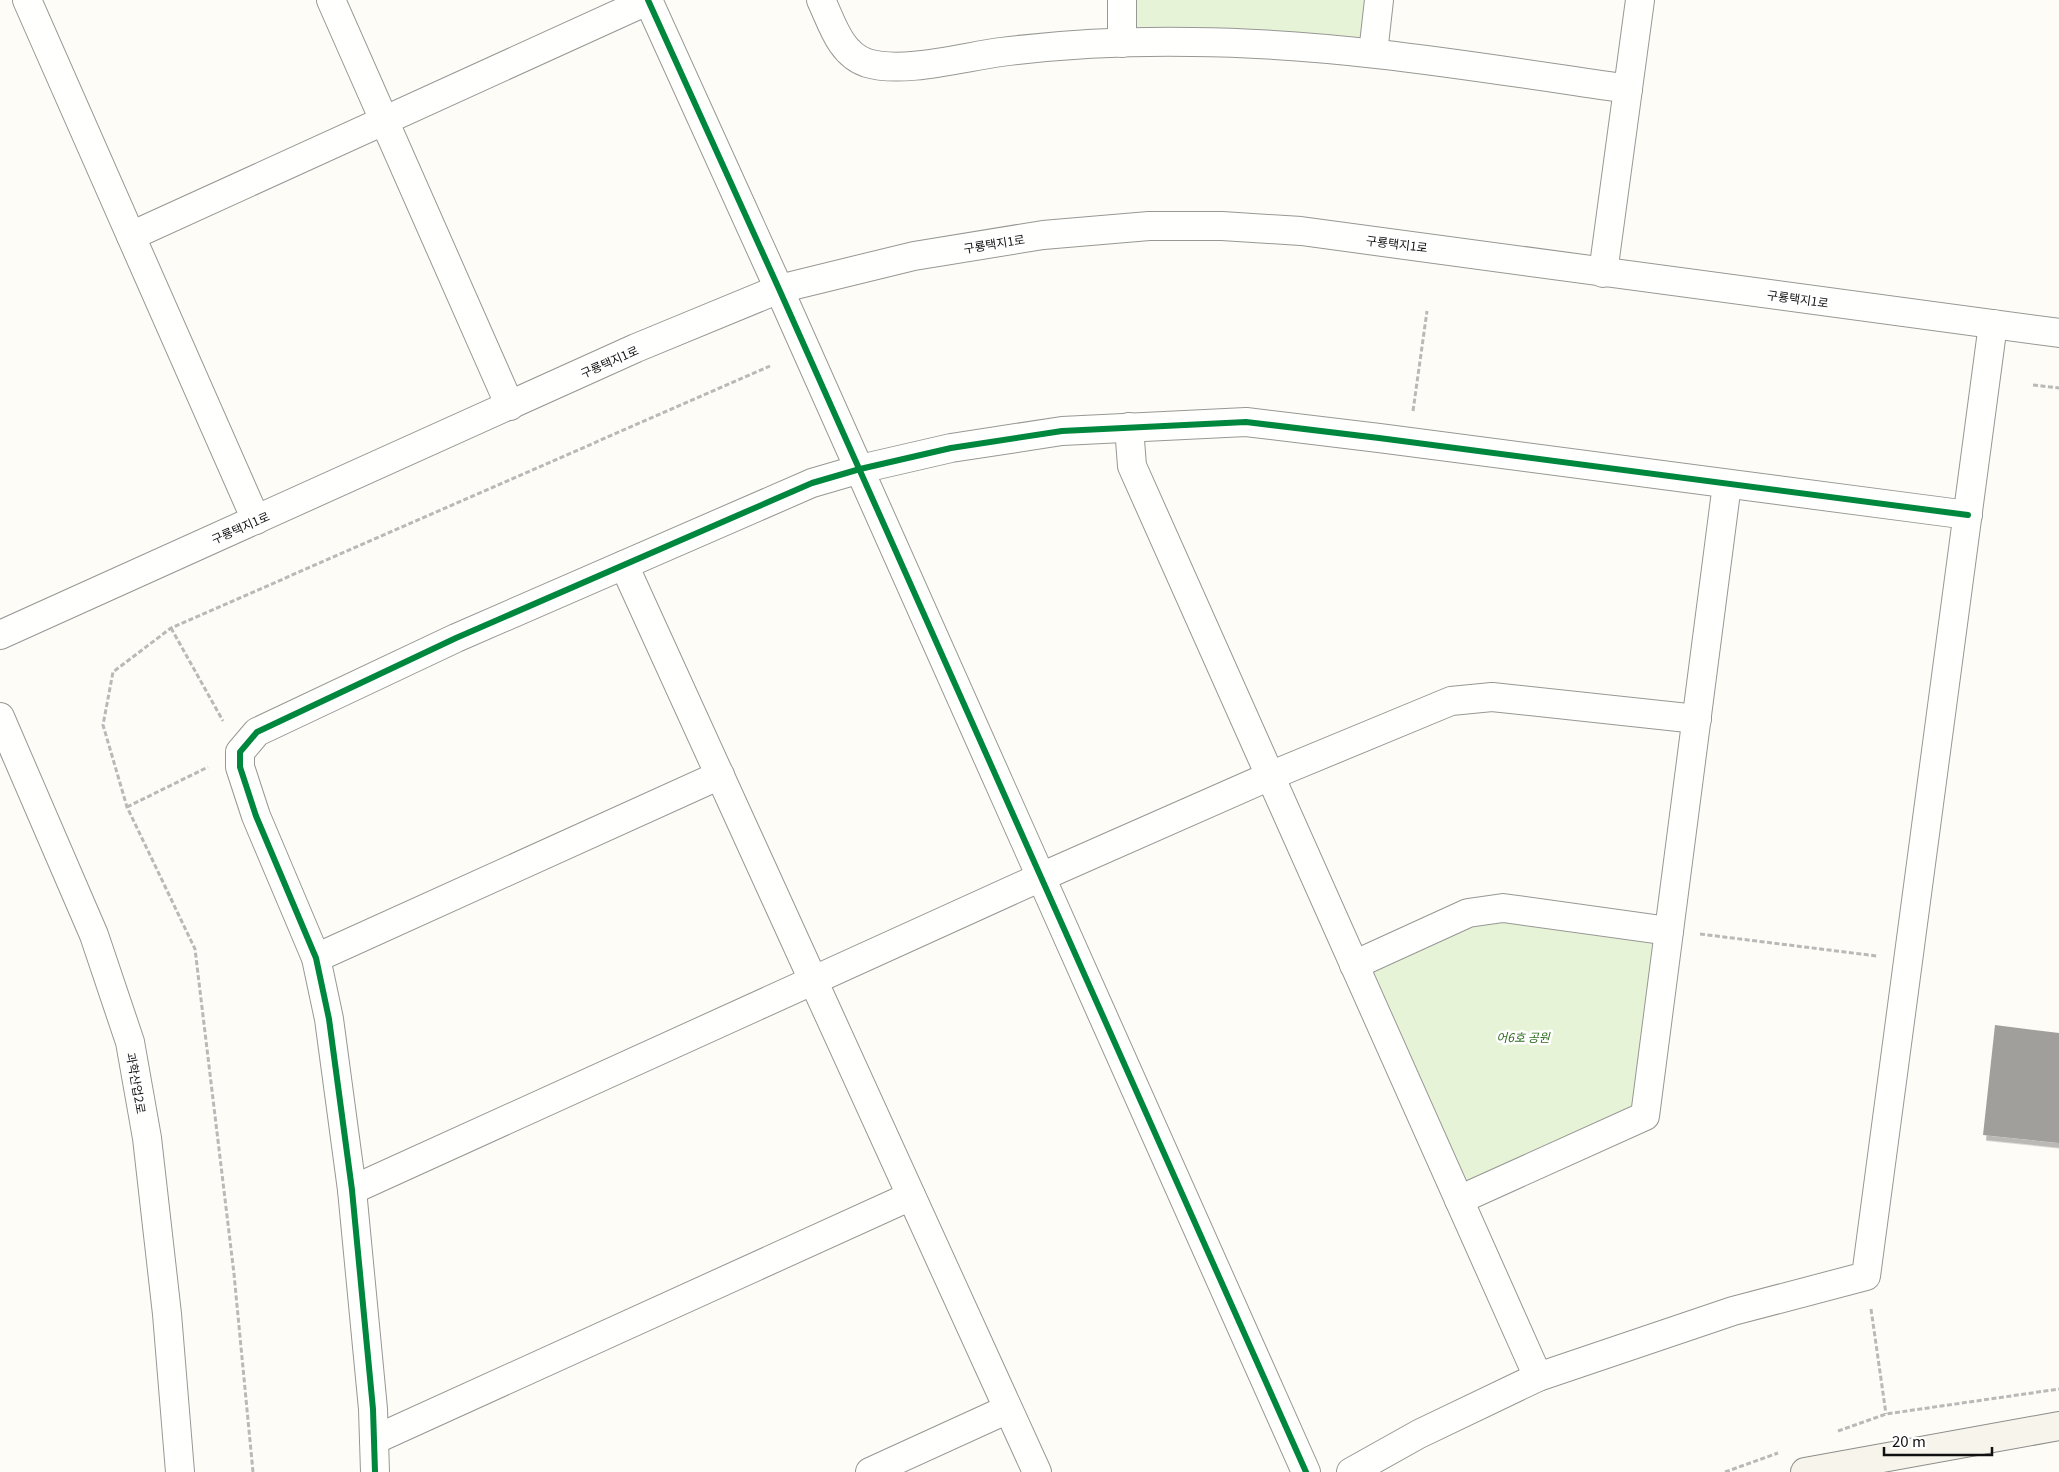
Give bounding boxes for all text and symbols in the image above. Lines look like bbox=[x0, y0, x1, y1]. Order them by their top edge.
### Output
street label: 구룡택지1로 bbox=[962, 230, 1026, 256]
street label: 구룡택지1로 bbox=[1365, 231, 1429, 255]
street label: 구룡택지1로 bbox=[1766, 285, 1830, 311]
street label: 구룡택지1로 bbox=[577, 341, 641, 381]
street label: 구룡택지1로 bbox=[208, 507, 272, 547]
park label: 어6호 공원 bbox=[1496, 1028, 1551, 1045]
street label: 과학산업2로 bbox=[123, 1051, 151, 1115]
scale bar bbox=[1884, 1424, 1992, 1456]
text: 20 m bbox=[1892, 1430, 1926, 1451]

